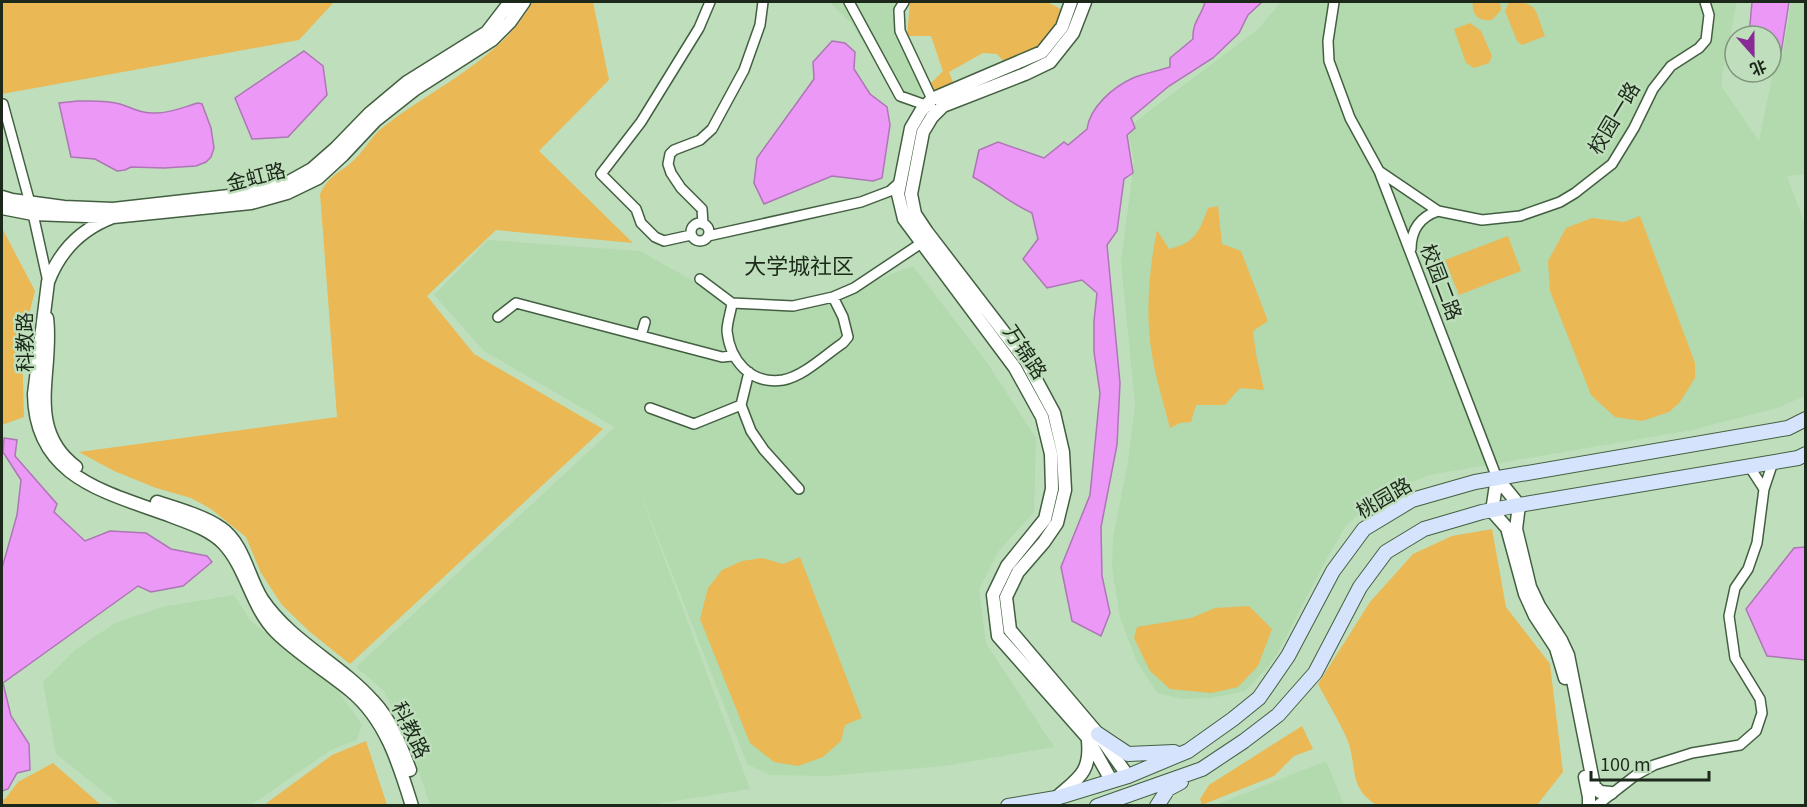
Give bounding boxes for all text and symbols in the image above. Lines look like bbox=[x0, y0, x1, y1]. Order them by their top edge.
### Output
north arrow bbox=[1723, 24, 1783, 84]
text: 北 bbox=[1747, 55, 1771, 83]
street label: 校园一路 bbox=[1580, 75, 1646, 159]
street label: 金虹路 bbox=[223, 154, 288, 197]
street label: 校园二路 bbox=[1415, 239, 1470, 324]
district label: 大学城社区 bbox=[744, 248, 854, 280]
street label: 科教路 bbox=[9, 312, 38, 372]
street label: 万锦路 bbox=[997, 318, 1055, 384]
street label: 桃园路 bbox=[1350, 469, 1416, 524]
street label: 科教路 bbox=[386, 696, 439, 763]
scale bar bbox=[1591, 744, 1710, 782]
text: 100 m bbox=[1600, 750, 1651, 776]

